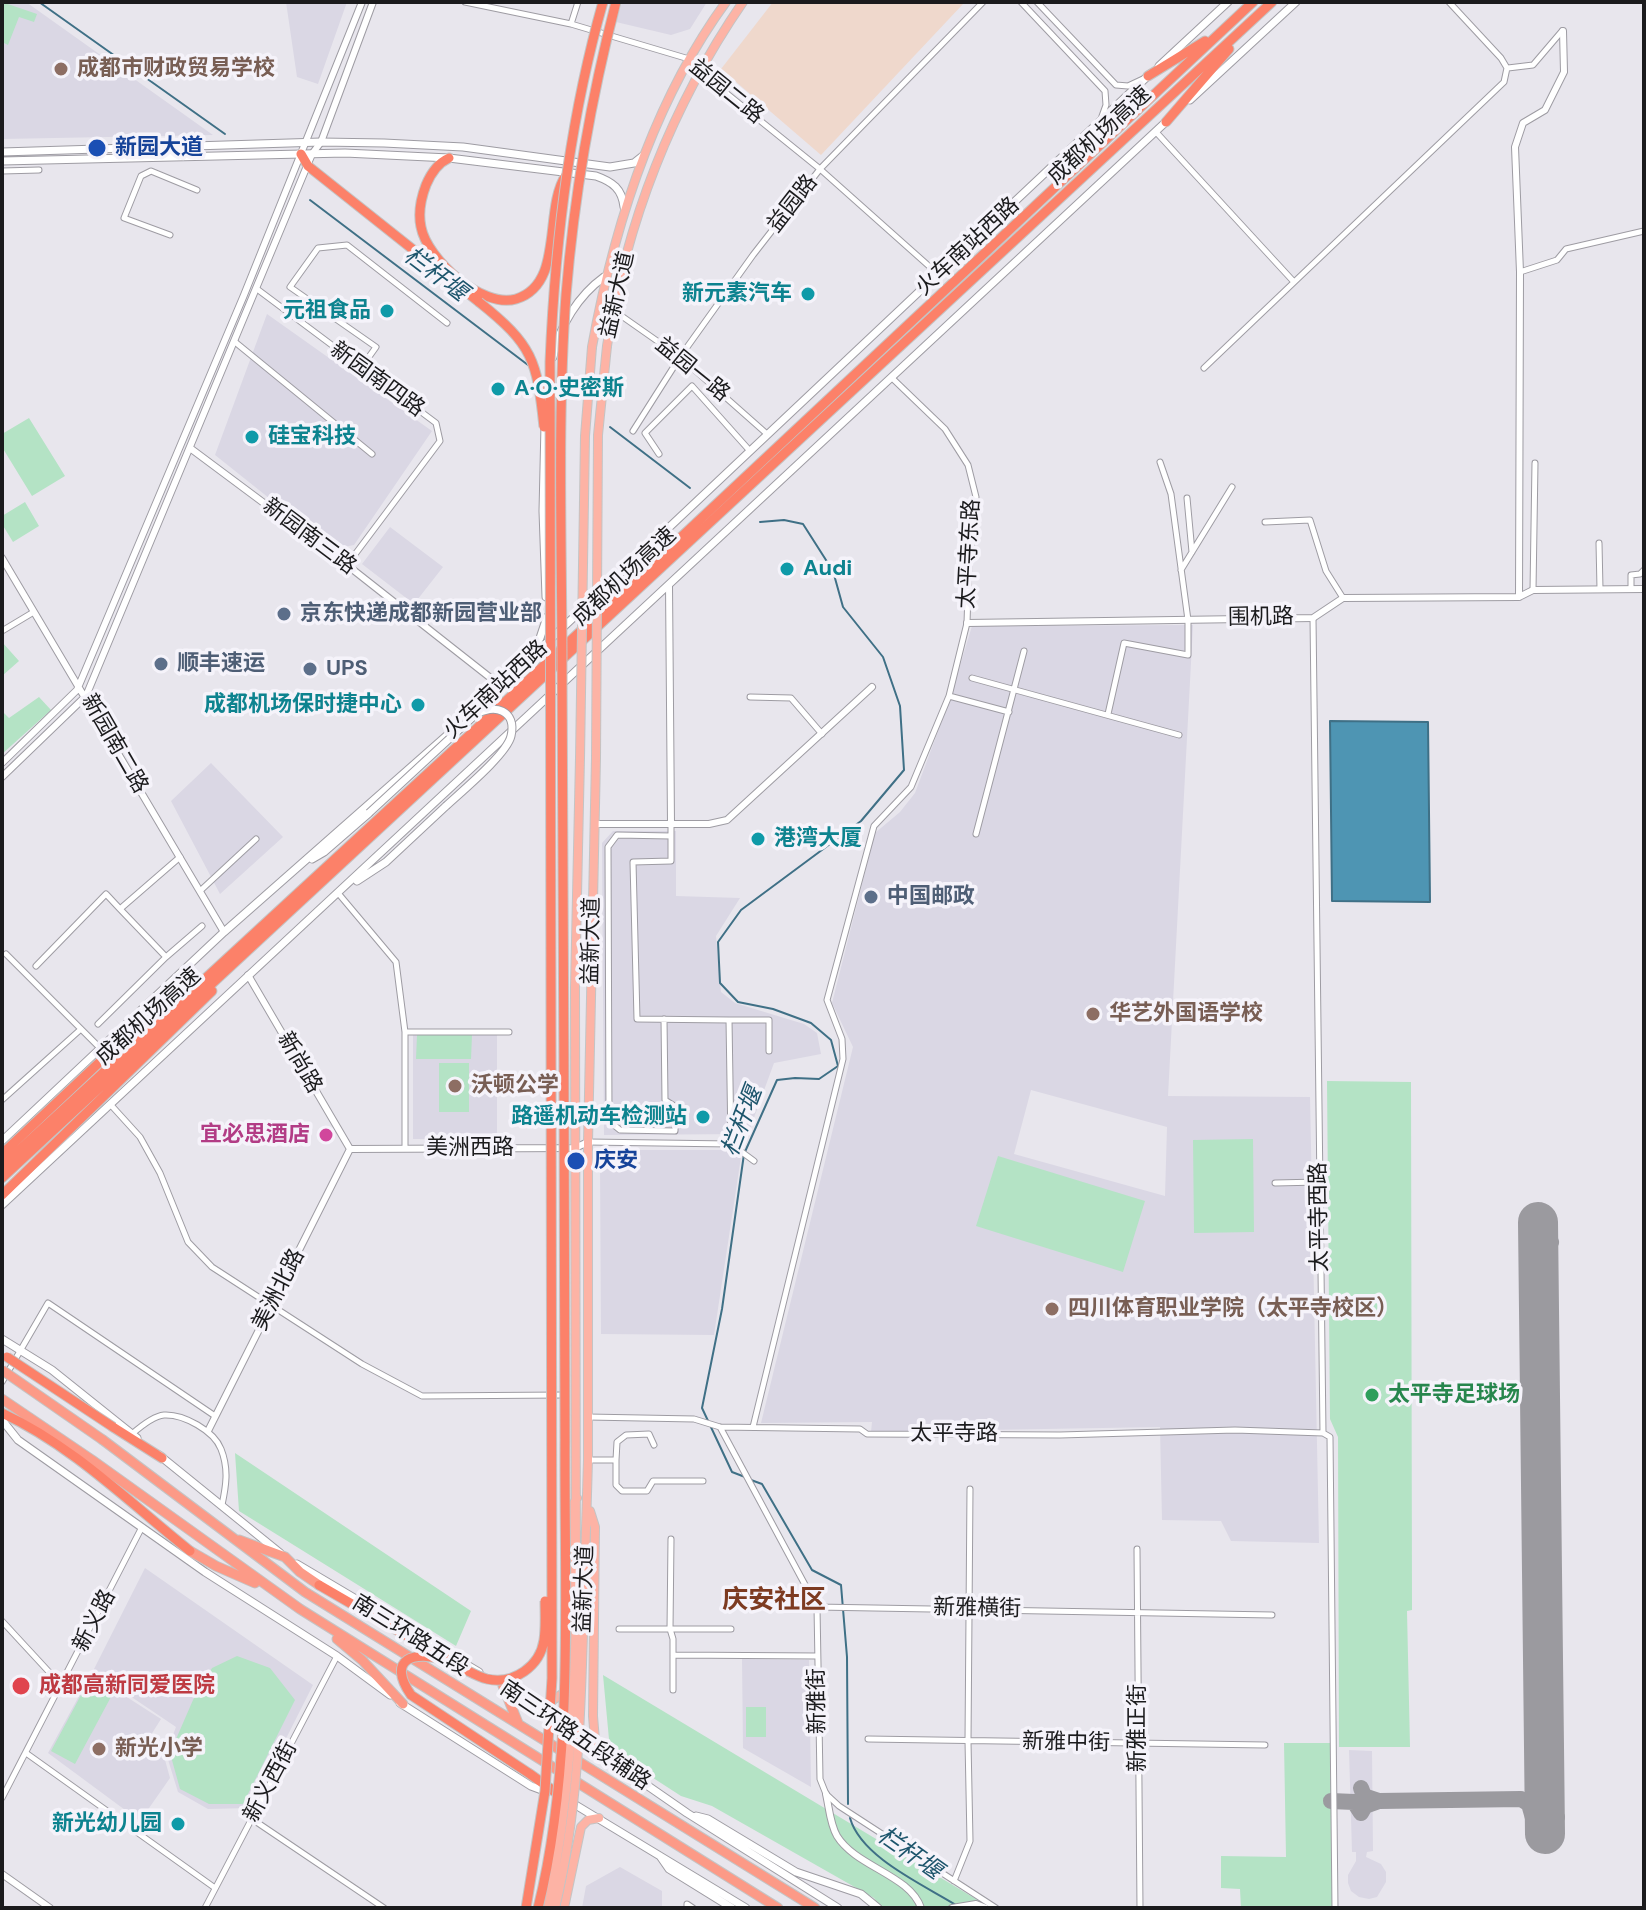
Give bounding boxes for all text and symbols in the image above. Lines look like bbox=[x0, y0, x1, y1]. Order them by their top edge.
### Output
street label: 益园二路 bbox=[683, 54, 769, 130]
place label: 成都市财政贸易学校 bbox=[77, 56, 275, 82]
marker: 成都市财政贸易学校 bbox=[52, 60, 70, 78]
street label: 成都机场高速 bbox=[1043, 81, 1157, 191]
place label: 新园大道 bbox=[115, 135, 203, 161]
marker: 新园大道 bbox=[86, 137, 108, 159]
street label: 益园路 bbox=[762, 170, 824, 238]
street label: 火车南站西路 bbox=[911, 192, 1025, 302]
water label: 栏杆堰 bbox=[398, 242, 472, 308]
street label: 益新大道 bbox=[595, 249, 641, 341]
place label: 新元素汽车 bbox=[682, 281, 792, 307]
marker: 新元素汽车 bbox=[799, 285, 817, 303]
place label: 元祖食品 bbox=[283, 298, 371, 324]
marker: 元祖食品 bbox=[378, 302, 396, 320]
street label: 益园一路 bbox=[649, 332, 735, 408]
street label: 新园南四路 bbox=[325, 337, 429, 423]
place label: A·O·史密斯 bbox=[514, 376, 624, 402]
marker: A·O·史密斯 bbox=[489, 380, 507, 398]
place label: 硅宝科技 bbox=[268, 424, 356, 450]
marker: 硅宝科技 bbox=[243, 428, 261, 446]
street label: 新园南三路 bbox=[257, 493, 361, 581]
street label: 太平寺东路 bbox=[954, 498, 986, 610]
street label: 成都机场高速 bbox=[568, 522, 682, 632]
place label: Audi bbox=[803, 556, 852, 582]
marker: Audi bbox=[778, 560, 796, 578]
place label: 京东快递成都新园营业部 bbox=[300, 601, 542, 627]
street label: 围机路 bbox=[1228, 604, 1294, 632]
marker: 京东快递成都新园营业部 bbox=[275, 605, 293, 623]
street label: 火车南站西路 bbox=[439, 635, 553, 745]
place label: 顺丰速运 bbox=[177, 651, 265, 677]
marker: 顺丰速运 bbox=[152, 655, 170, 673]
place label: UPS bbox=[326, 656, 368, 682]
marker: UPS bbox=[301, 660, 319, 678]
street label: 新园南二路 bbox=[75, 690, 153, 798]
place label: 成都机场保时捷中心 bbox=[204, 692, 402, 718]
marker: 成都机场保时捷中心 bbox=[409, 696, 427, 714]
place label: 港湾大厦 bbox=[774, 826, 862, 852]
marker: 港湾大厦 bbox=[749, 830, 767, 848]
place label: 中国邮政 bbox=[887, 884, 975, 910]
marker: 中国邮政 bbox=[862, 888, 880, 906]
street label: 益新大道 bbox=[578, 897, 606, 985]
street label: 成都机场高速 bbox=[91, 963, 207, 1071]
place label: 华艺外国语学校 bbox=[1109, 1001, 1263, 1027]
marker: 华艺外国语学校 bbox=[1084, 1005, 1102, 1023]
street label: 新尚路 bbox=[271, 1028, 327, 1098]
place label: 沃顿公学 bbox=[471, 1073, 559, 1099]
marker: 沃顿公学 bbox=[446, 1077, 464, 1095]
water label: 栏杆堰 bbox=[717, 1083, 769, 1161]
place label: 路遥机动车检测站 bbox=[511, 1104, 687, 1130]
marker: 路遥机动车检测站 bbox=[694, 1108, 712, 1126]
place label: 宜必思酒店 bbox=[200, 1122, 310, 1148]
marker: 宜必思酒店 bbox=[317, 1126, 335, 1144]
street label: 美洲西路 bbox=[426, 1135, 514, 1161]
place label: 庆安 bbox=[594, 1148, 638, 1174]
marker: 庆安 bbox=[565, 1150, 587, 1172]
street label: 太平寺西路 bbox=[1306, 1162, 1334, 1272]
street label: 美洲北路 bbox=[247, 1245, 311, 1335]
place label: 四川体育职业学院（太平寺校区） bbox=[1068, 1296, 1398, 1322]
marker: 四川体育职业学院（太平寺校区） bbox=[1043, 1300, 1061, 1318]
place label: 太平寺足球场 bbox=[1388, 1382, 1520, 1408]
marker: 太平寺足球场 bbox=[1363, 1386, 1381, 1404]
street label: 太平寺路 bbox=[910, 1421, 998, 1447]
street label: 益新大道 bbox=[570, 1545, 600, 1633]
district label: 庆安社区 bbox=[722, 1585, 826, 1617]
street label: 新义路 bbox=[68, 1586, 122, 1656]
street label: 南三环路五段 bbox=[347, 1590, 473, 1682]
street label: 新雅横街 bbox=[933, 1595, 1021, 1623]
street label: 新雅街 bbox=[804, 1668, 832, 1734]
place label: 成都高新同爱医院 bbox=[39, 1673, 215, 1699]
marker: 成都高新同爱医院 bbox=[10, 1675, 32, 1697]
street label: 南三环路五段辅路 bbox=[495, 1676, 655, 1796]
street label: 新雅正街 bbox=[1125, 1684, 1151, 1772]
street label: 新雅中街 bbox=[1022, 1729, 1110, 1757]
place label: 新光小学 bbox=[115, 1736, 203, 1762]
street label: 新义西街 bbox=[239, 1737, 303, 1827]
marker: 新光小学 bbox=[90, 1740, 108, 1758]
place label: 新光幼儿园 bbox=[52, 1811, 162, 1837]
marker: 新光幼儿园 bbox=[169, 1815, 187, 1833]
water label: 栏杆堰 bbox=[871, 1822, 947, 1886]

